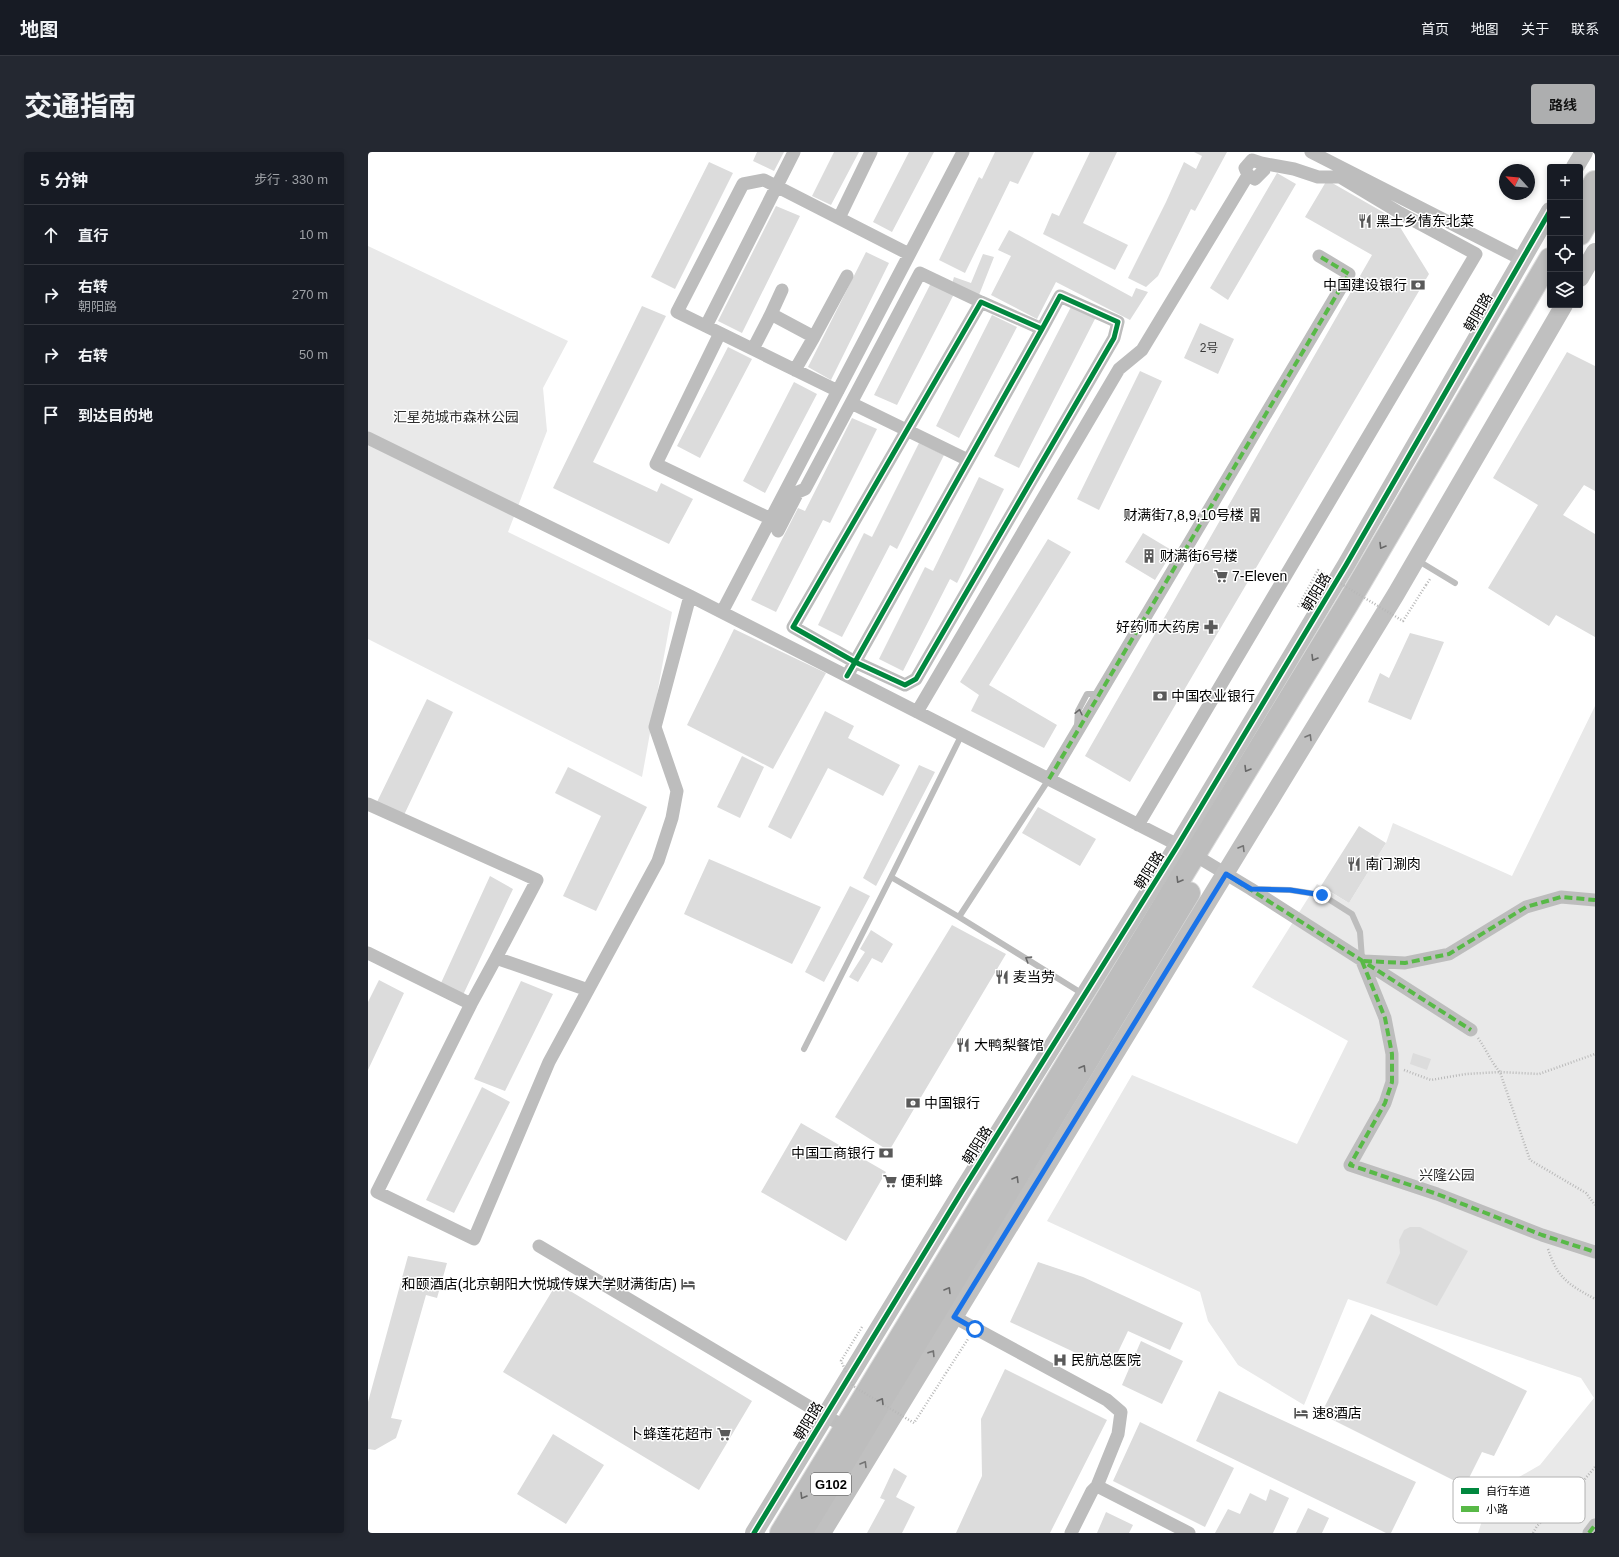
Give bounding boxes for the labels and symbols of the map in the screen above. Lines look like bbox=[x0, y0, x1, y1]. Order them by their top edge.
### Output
north arrow bbox=[1499, 164, 1535, 200]
restaurant icon: 黑土乡情东北菜 bbox=[1357, 213, 1373, 229]
place label: 黑土乡情东北菜 bbox=[1376, 213, 1474, 229]
place label: 中国建设银行 bbox=[1323, 277, 1407, 293]
bank icon: 中国建设银行 bbox=[1410, 277, 1426, 293]
street label: 朝阳路 bbox=[1461, 290, 1495, 334]
house number: 2号 bbox=[1200, 341, 1218, 355]
park label: 汇星苑城市森林公园 bbox=[393, 409, 519, 425]
place label: 财满街7,8,9,10号楼 bbox=[1123, 507, 1244, 523]
building icon: 财满街7,8,9,10号楼 bbox=[1247, 507, 1263, 523]
one-way arrow bbox=[1379, 542, 1386, 549]
building icon: 财满街6号楼 bbox=[1141, 548, 1157, 564]
place label: 财满街6号楼 bbox=[1160, 548, 1238, 564]
supermarket icon: 7-Eleven bbox=[1213, 568, 1229, 584]
place label: 7-Eleven bbox=[1232, 568, 1287, 584]
street label: 朝阳路 bbox=[1298, 570, 1334, 614]
place label: 好药师大药房 bbox=[1116, 619, 1200, 635]
pharmacy icon: 好药师大药房 bbox=[1203, 619, 1219, 635]
one-way arrow bbox=[1312, 654, 1319, 661]
bank icon: 中国农业银行 bbox=[1152, 688, 1168, 704]
place label: 中国农业银行 bbox=[1171, 688, 1255, 704]
one-way arrow bbox=[1075, 709, 1083, 716]
one-way arrow bbox=[1304, 734, 1311, 741]
one-way arrow bbox=[1244, 765, 1251, 772]
one-way arrow bbox=[1237, 845, 1244, 852]
street label: 朝阳路 bbox=[1131, 848, 1167, 892]
restaurant icon: 南门涮肉 bbox=[1346, 856, 1362, 872]
place label: 南门涮肉 bbox=[1365, 856, 1421, 872]
one-way arrow bbox=[1176, 876, 1184, 883]
route end bbox=[1313, 886, 1331, 904]
one-way arrow bbox=[1025, 957, 1032, 964]
restaurant icon: 麦当劳 bbox=[994, 969, 1010, 985]
place label: 麦当劳 bbox=[1013, 969, 1055, 985]
restaurant icon: 大鸭梨餐馆 bbox=[955, 1037, 971, 1053]
place label: 大鸭梨餐馆 bbox=[974, 1037, 1044, 1053]
one-way arrow bbox=[1078, 1065, 1086, 1072]
bank icon: 中国银行 bbox=[905, 1095, 921, 1111]
place label: 中国银行 bbox=[924, 1095, 980, 1111]
street label: 朝阳路 bbox=[959, 1123, 995, 1167]
place label: 中国工商银行 bbox=[791, 1145, 875, 1161]
bank icon: 中国工商银行 bbox=[878, 1145, 894, 1161]
park label: 兴隆公园 bbox=[1419, 1167, 1475, 1183]
supermarket icon: 便利蜂 bbox=[882, 1173, 898, 1189]
place label: 便利蜂 bbox=[901, 1173, 943, 1189]
one-way arrow bbox=[1011, 1176, 1018, 1183]
place label: 和颐酒店(北京朝阳大悦城传媒大学财满街店) bbox=[402, 1276, 677, 1292]
hotel icon: 和颐酒店(北京朝阳大悦城传媒大学财满街店) bbox=[680, 1276, 696, 1292]
one-way arrow bbox=[944, 1287, 951, 1294]
route start bbox=[966, 1320, 984, 1338]
one-way arrow bbox=[928, 1350, 935, 1357]
hospital icon: 民航总医院 bbox=[1052, 1352, 1068, 1368]
place label: 民航总医院 bbox=[1071, 1352, 1141, 1368]
one-way arrow bbox=[876, 1398, 884, 1405]
street label: 朝阳路 bbox=[790, 1399, 826, 1443]
hotel icon: 速8酒店 bbox=[1293, 1405, 1309, 1421]
place label: 速8酒店 bbox=[1312, 1405, 1362, 1421]
place label: 卜蜂莲花超市 bbox=[629, 1426, 713, 1442]
supermarket icon: 卜蜂莲花超市 bbox=[716, 1426, 732, 1442]
one-way arrow bbox=[859, 1461, 867, 1468]
road number: G102 bbox=[811, 1473, 851, 1495]
legend bbox=[1453, 1477, 1585, 1523]
text: 自行车道 bbox=[1486, 1485, 1530, 1497]
one-way arrow bbox=[801, 1492, 808, 1499]
text: 小路 bbox=[1486, 1503, 1508, 1515]

